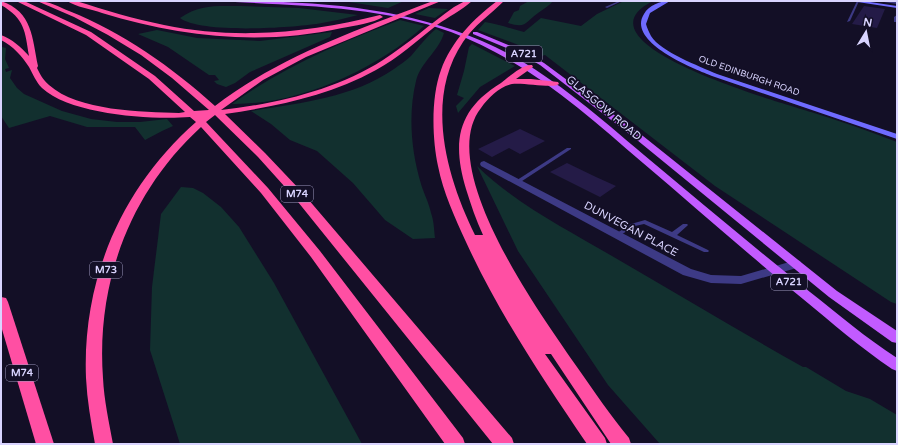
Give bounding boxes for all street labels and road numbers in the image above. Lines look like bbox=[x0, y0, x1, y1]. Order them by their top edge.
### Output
road number: A721 bbox=[506, 46, 542, 62]
street label: OLD EDINBURGH ROAD bbox=[697, 53, 801, 99]
street label: GLASGOW ROAD bbox=[564, 73, 644, 143]
road number: M74 bbox=[281, 186, 313, 202]
street label: DUNVEGAN PLACE bbox=[582, 199, 680, 259]
road number: M73 bbox=[90, 262, 122, 278]
road number: A721 bbox=[771, 274, 807, 290]
road number: M74 bbox=[6, 365, 38, 381]

